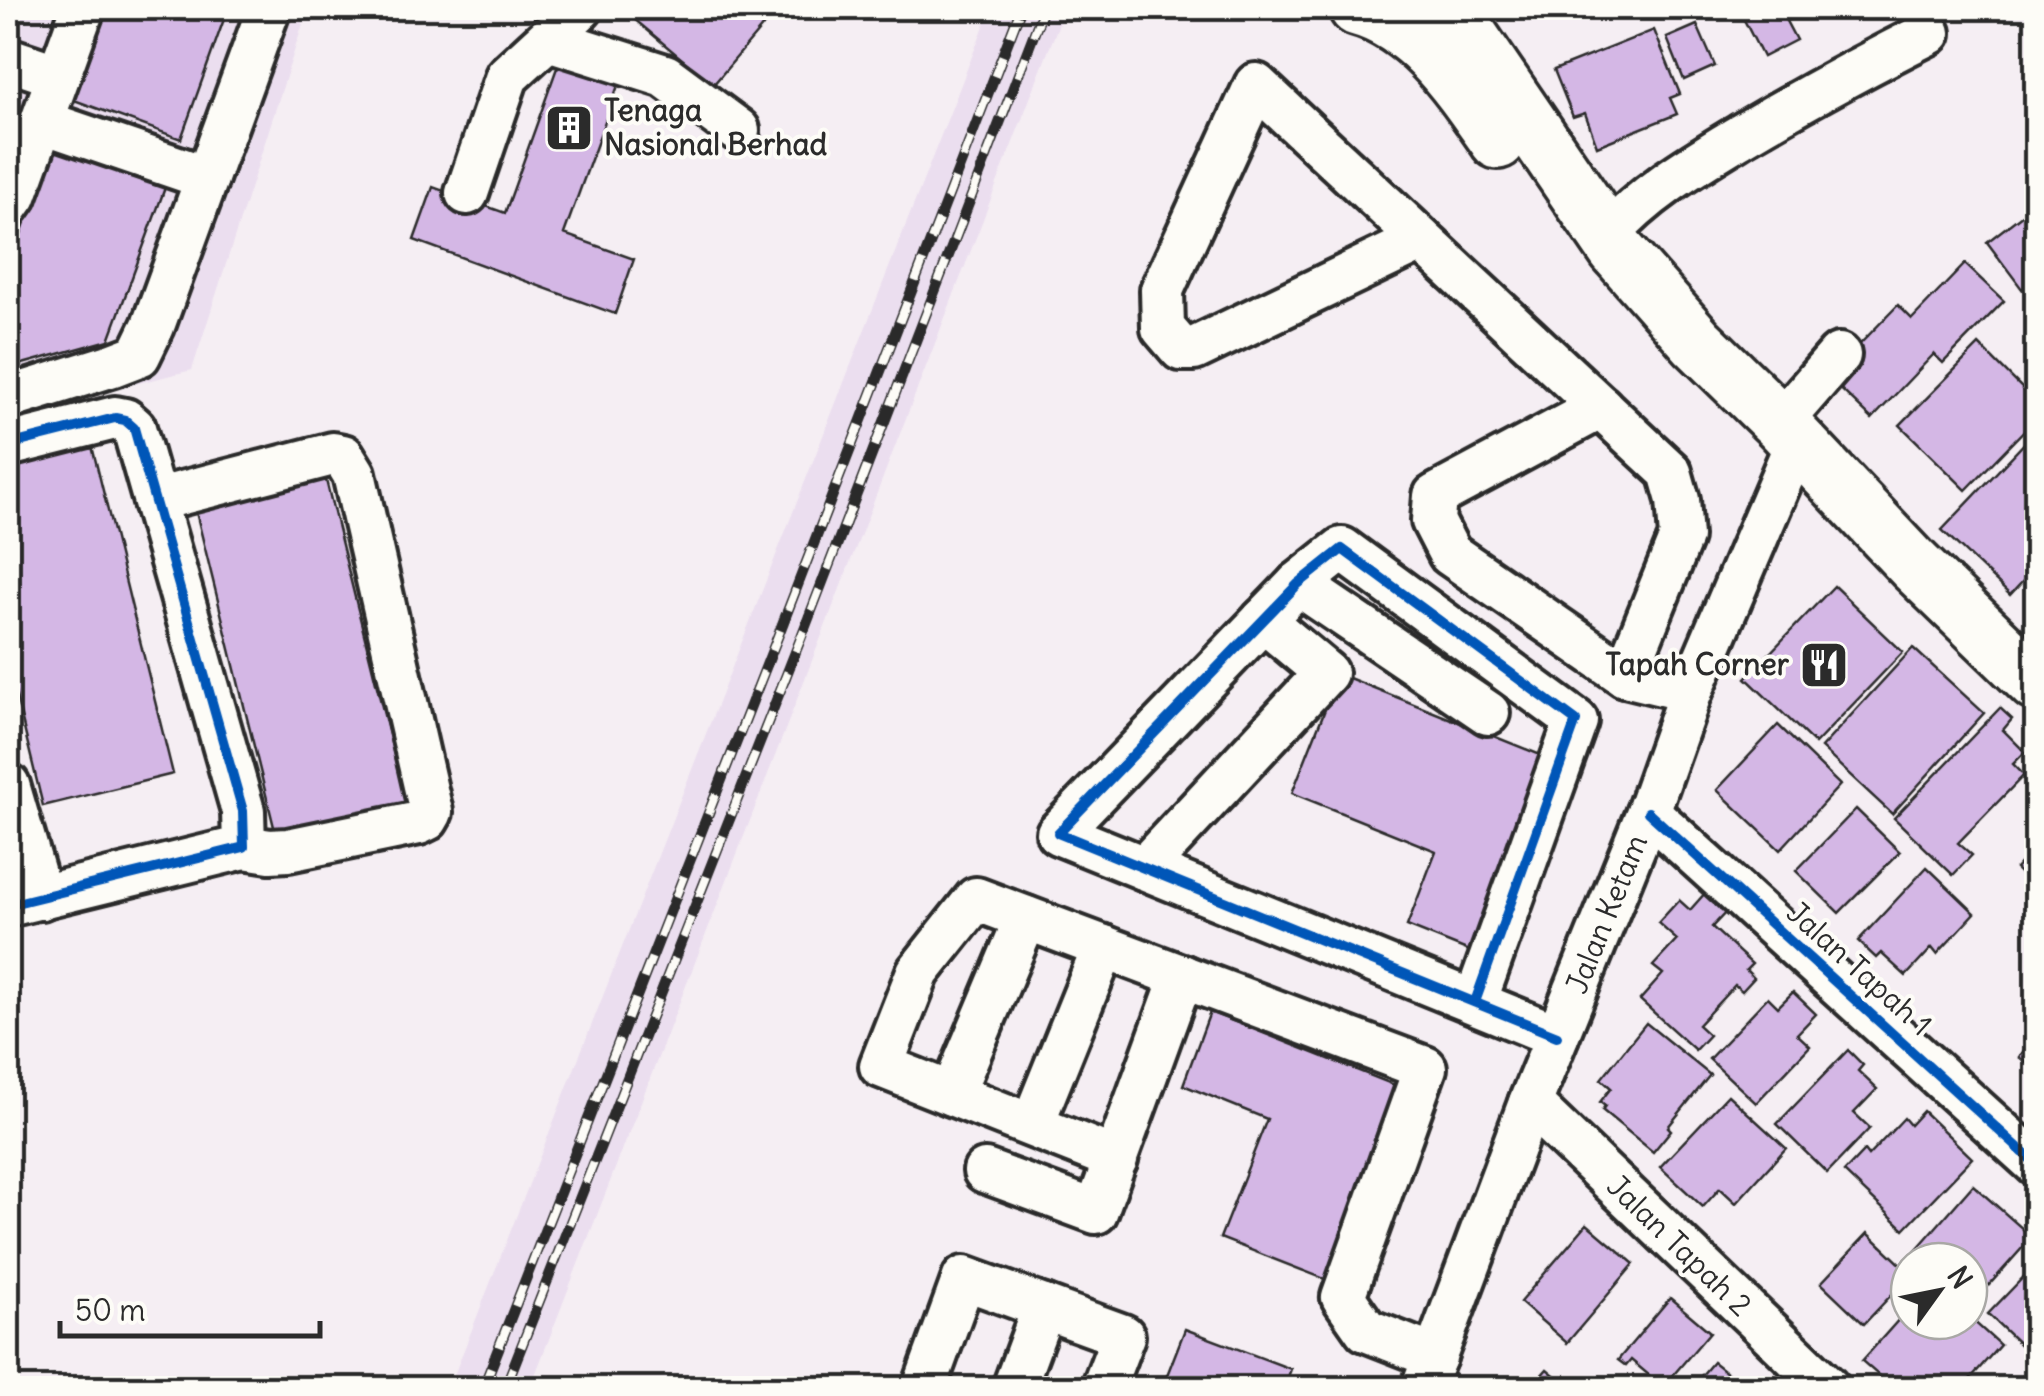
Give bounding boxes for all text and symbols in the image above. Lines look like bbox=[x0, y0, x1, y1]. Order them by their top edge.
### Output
place label: Tenaga Nasional Berhad bbox=[604, 91, 828, 163]
building icon: Tenaga Nasional Berhad bbox=[543, 102, 595, 154]
restaurant icon: Tapah Corner bbox=[1798, 639, 1850, 691]
place label: Tapah Corner bbox=[1605, 645, 1790, 683]
street label: Jalan Ketam bbox=[1557, 829, 1655, 999]
street label: Jalan Tapah 1 bbox=[1779, 893, 1940, 1043]
street label: Jalan Tapah 2 bbox=[1599, 1167, 1760, 1324]
north arrow bbox=[1889, 1241, 1989, 1341]
text: N bbox=[1940, 1259, 1980, 1295]
scale bar bbox=[60, 1276, 320, 1338]
text: 50 m bbox=[75, 1291, 145, 1329]

